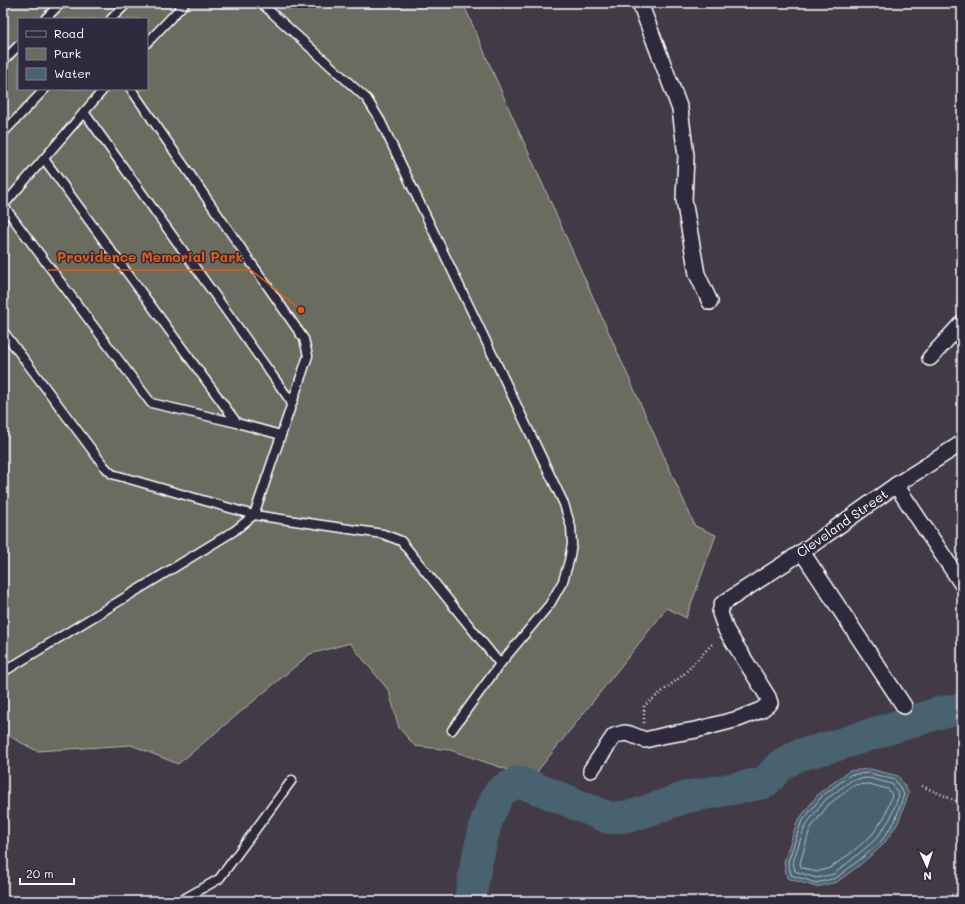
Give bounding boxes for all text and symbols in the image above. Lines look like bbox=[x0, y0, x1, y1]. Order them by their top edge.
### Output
legend bbox=[18, 18, 148, 90]
text: Road bbox=[54, 25, 84, 41]
text: Park bbox=[54, 45, 81, 61]
text: Water bbox=[54, 65, 91, 81]
callout: Providence Memorial Park bbox=[48, 244, 251, 270]
text: Providence Memorial Park bbox=[57, 247, 243, 266]
street label: Cleveland Street bbox=[793, 485, 891, 560]
north arrow bbox=[907, 846, 947, 886]
scale bar bbox=[20, 860, 74, 886]
text: 20 m bbox=[26, 865, 54, 881]
text: N bbox=[923, 869, 932, 884]

